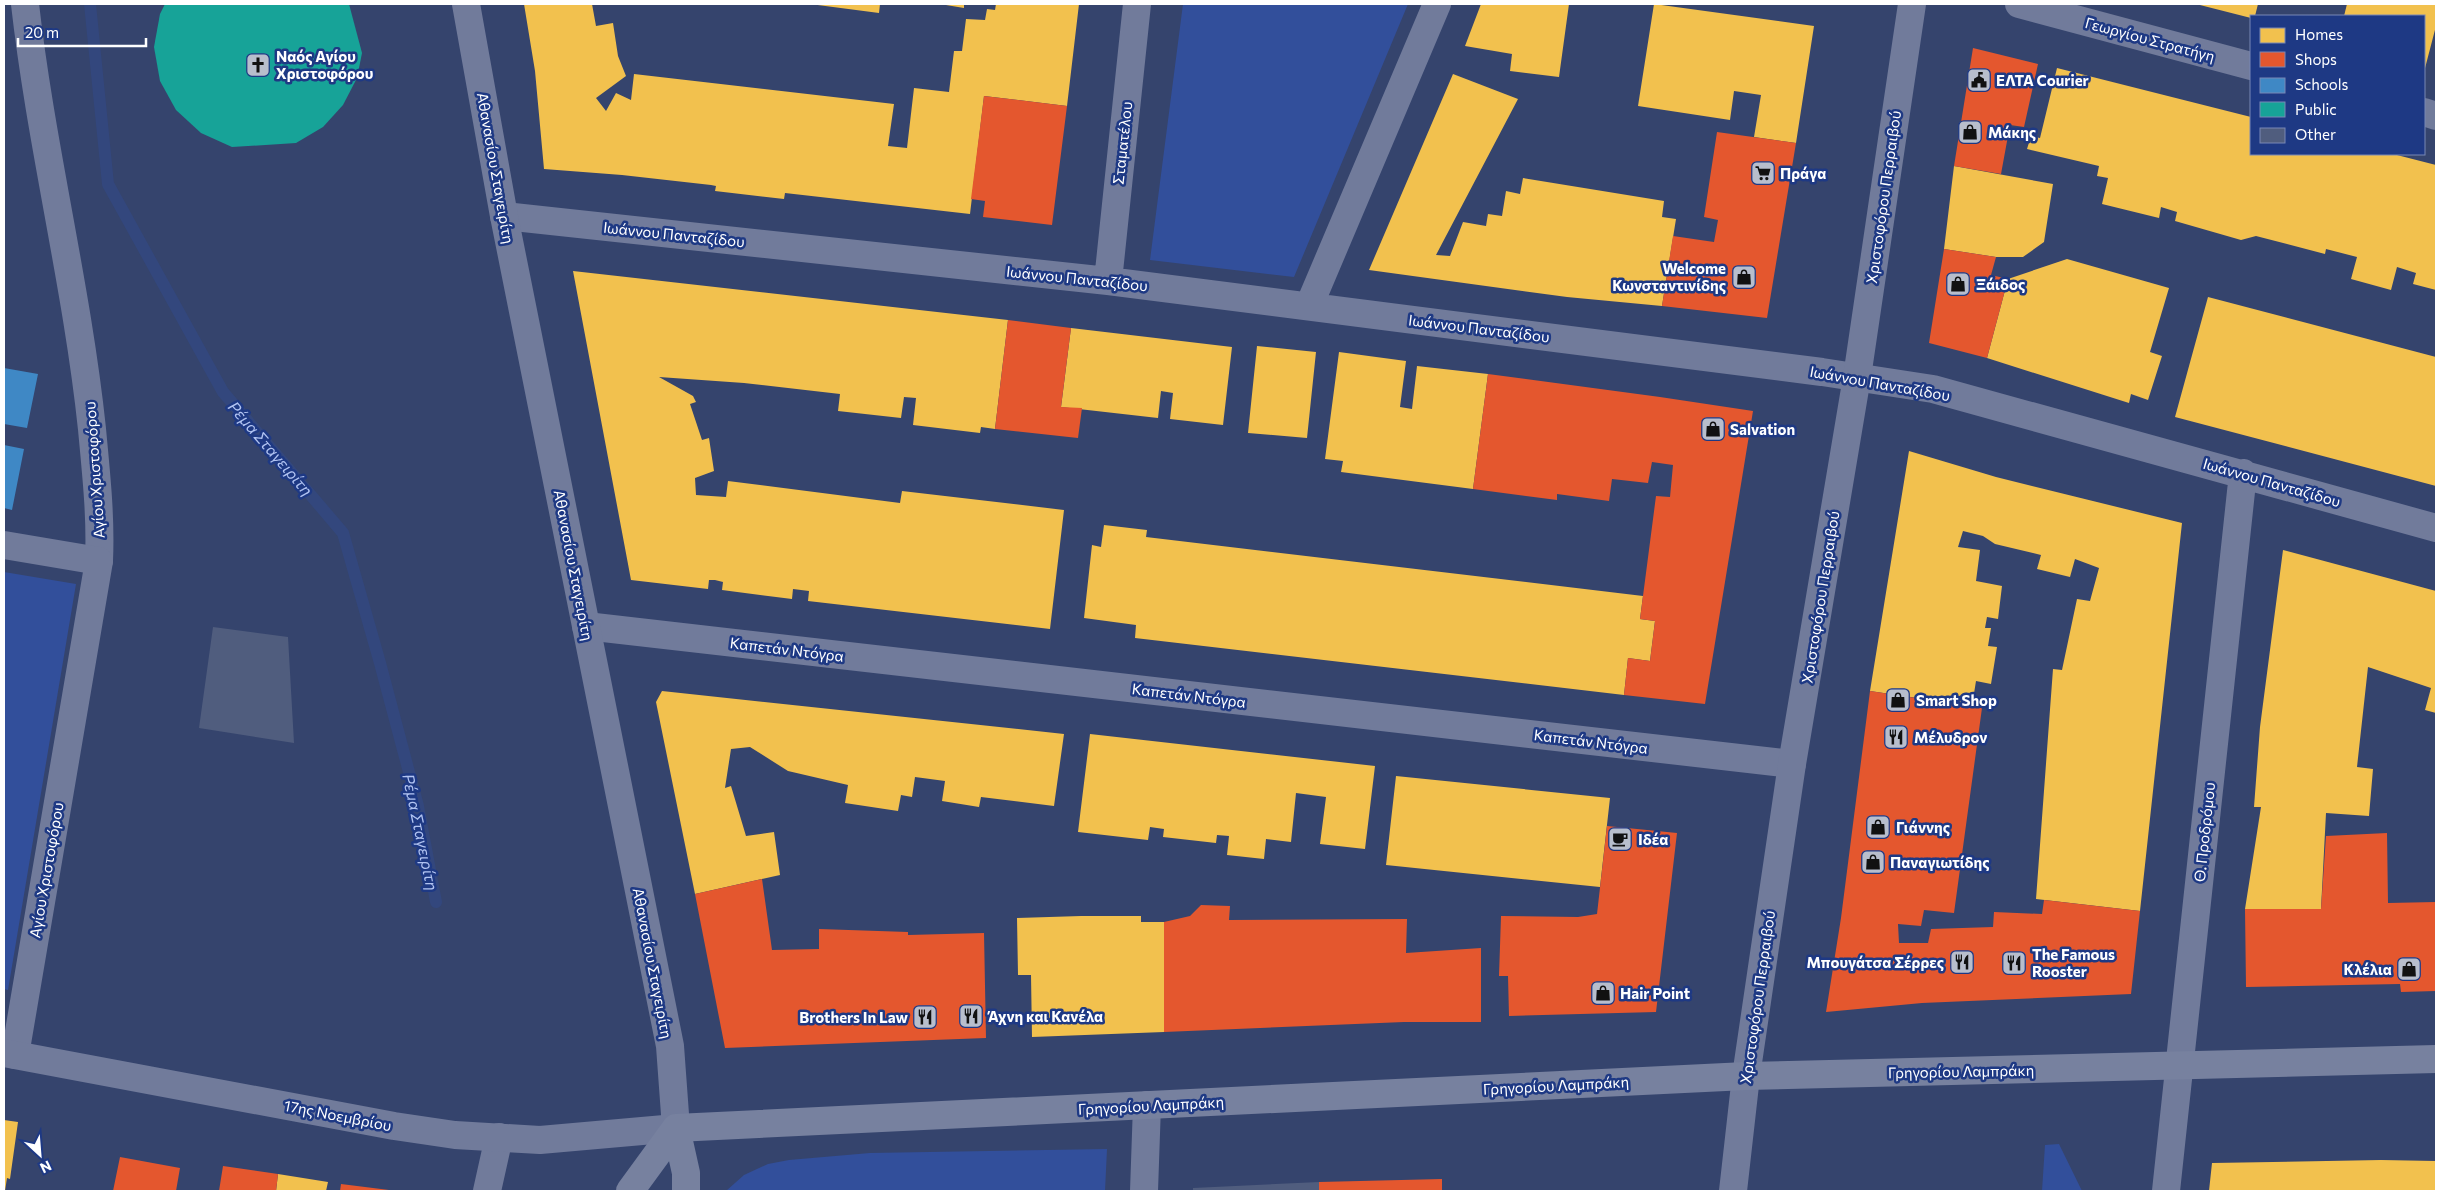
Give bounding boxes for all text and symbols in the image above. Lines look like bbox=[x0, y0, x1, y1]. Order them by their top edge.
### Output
street label: Γεωργίου Στρατήγη bbox=[2083, 13, 2217, 65]
scale bar bbox=[18, 15, 145, 47]
legend bbox=[2250, 15, 2425, 155]
text: 20 m bbox=[25, 23, 59, 41]
text: Homes bbox=[2295, 25, 2343, 43]
place label: Ναός Αγίου Χριστοφόρου bbox=[276, 47, 373, 82]
text: Shops bbox=[2295, 50, 2337, 68]
church icon: Ναός Αγίου Χριστοφόρου bbox=[245, 52, 271, 78]
public building icon: ΕΛΤΑ Courier bbox=[1966, 67, 1992, 93]
place label: ΕΛΤΑ Courier bbox=[1996, 71, 2089, 89]
text: Schools bbox=[2295, 75, 2349, 93]
street label: Αθανασίου Σταγειρίτη bbox=[474, 91, 518, 245]
text: Public bbox=[2295, 100, 2337, 118]
street label: Σταματέλου bbox=[1109, 101, 1135, 185]
street label: Χριστοφόρου Περραιβού bbox=[1862, 109, 1904, 285]
shop icon: Μάκης bbox=[1957, 119, 1983, 145]
place label: Μάκης bbox=[1988, 123, 2036, 141]
text: Other bbox=[2295, 125, 2336, 143]
supermarket icon: Πράγα bbox=[1750, 160, 1776, 186]
place label: Πράγα bbox=[1780, 164, 1826, 182]
street label: Ιωάννου Πανταζίδου bbox=[602, 218, 746, 250]
place label: Welcome Κωνσταντινίδης bbox=[1612, 259, 1726, 294]
street label: Ιωάννου Πανταζίδου bbox=[1005, 262, 1149, 294]
shop icon: Welcome Κωνσταντινίδης bbox=[1731, 264, 1757, 290]
shop icon: Ξάιδος bbox=[1945, 271, 1971, 297]
place label: Ξάιδος bbox=[1976, 275, 2025, 293]
street label: Ιωάννου Πανταζίδου bbox=[1407, 310, 1551, 346]
street label: Ιωάννου Πανταζίδου bbox=[1808, 362, 1952, 404]
water label: Ρέμα Σταγειρίτη bbox=[225, 397, 317, 499]
street label: Αγίου Χριστοφόρου bbox=[80, 401, 108, 539]
shop icon: Salvation bbox=[1700, 416, 1726, 442]
place label: Salvation bbox=[1730, 420, 1795, 438]
street label: Ιωάννου Πανταζίδου bbox=[2201, 454, 2343, 510]
street label: Αθανασίου Σταγειρίτη bbox=[551, 488, 597, 642]
street label: Χριστοφόρου Περραιβού bbox=[1797, 509, 1843, 685]
street label: Καπετάν Ντόγρα bbox=[729, 633, 845, 665]
street label: Καπετάν Ντόγρα bbox=[1131, 679, 1247, 711]
shop icon: Smart Shop bbox=[1885, 687, 1911, 713]
place label: Smart Shop bbox=[1916, 691, 1997, 709]
restaurant icon: Μέλυδρον bbox=[1883, 724, 1909, 750]
street label: Καπετάν Ντόγρα bbox=[1533, 725, 1649, 757]
place label: Μέλυδρον bbox=[1914, 728, 1987, 746]
water label: Ρέμα Σταγειρίτη bbox=[399, 772, 443, 892]
street label: Θ. Προδρόμου bbox=[2190, 781, 2218, 883]
street label: Αγίου Χριστοφόρου bbox=[25, 801, 67, 939]
shop icon: Γιάννης bbox=[1865, 814, 1891, 840]
place label: Γιάννης bbox=[1896, 818, 1950, 836]
cafe icon: Ιδέα bbox=[1607, 826, 1633, 852]
place label: Ιδέα bbox=[1638, 830, 1668, 848]
shop icon: Παναγιωτίδης bbox=[1860, 849, 1886, 875]
place label: Παναγιωτίδης bbox=[1890, 853, 1990, 871]
street label: Αθανασίου Σταγειρίτη bbox=[630, 886, 676, 1040]
street label: Χριστοφόρου Περραιβού bbox=[1736, 909, 1778, 1085]
place label: The Famous Rooster bbox=[2032, 945, 2115, 980]
restaurant icon: Μπουγάτσα Σέρρες bbox=[1949, 949, 1975, 975]
restaurant icon: The Famous Rooster bbox=[2001, 950, 2027, 976]
place label: Μπουγάτσα Σέρρες bbox=[1806, 953, 1944, 971]
shop icon: Κλέλια bbox=[2396, 956, 2422, 982]
place label: Κλέλια bbox=[2344, 960, 2392, 978]
shop icon: Hair Point bbox=[1590, 980, 1616, 1006]
place label: Hair Point bbox=[1620, 984, 1690, 1002]
restaurant icon: Άχνη και Κανέλα bbox=[958, 1003, 984, 1029]
restaurant icon: Brothers In Law bbox=[912, 1004, 938, 1030]
place label: Άχνη και Κανέλα bbox=[987, 1007, 1103, 1025]
place label: Brothers In Law bbox=[799, 1008, 909, 1026]
street label: Γρηγορίου Λαμπράκη bbox=[1888, 1061, 2034, 1081]
street label: Γρηγορίου Λαμπράκη bbox=[1482, 1072, 1630, 1098]
street label: Γρηγορίου Λαμπράκη bbox=[1077, 1092, 1225, 1118]
street label: 17ης Νοεμβρίου bbox=[283, 1096, 393, 1134]
north arrow bbox=[15, 1130, 65, 1180]
text: N bbox=[37, 1157, 54, 1177]

